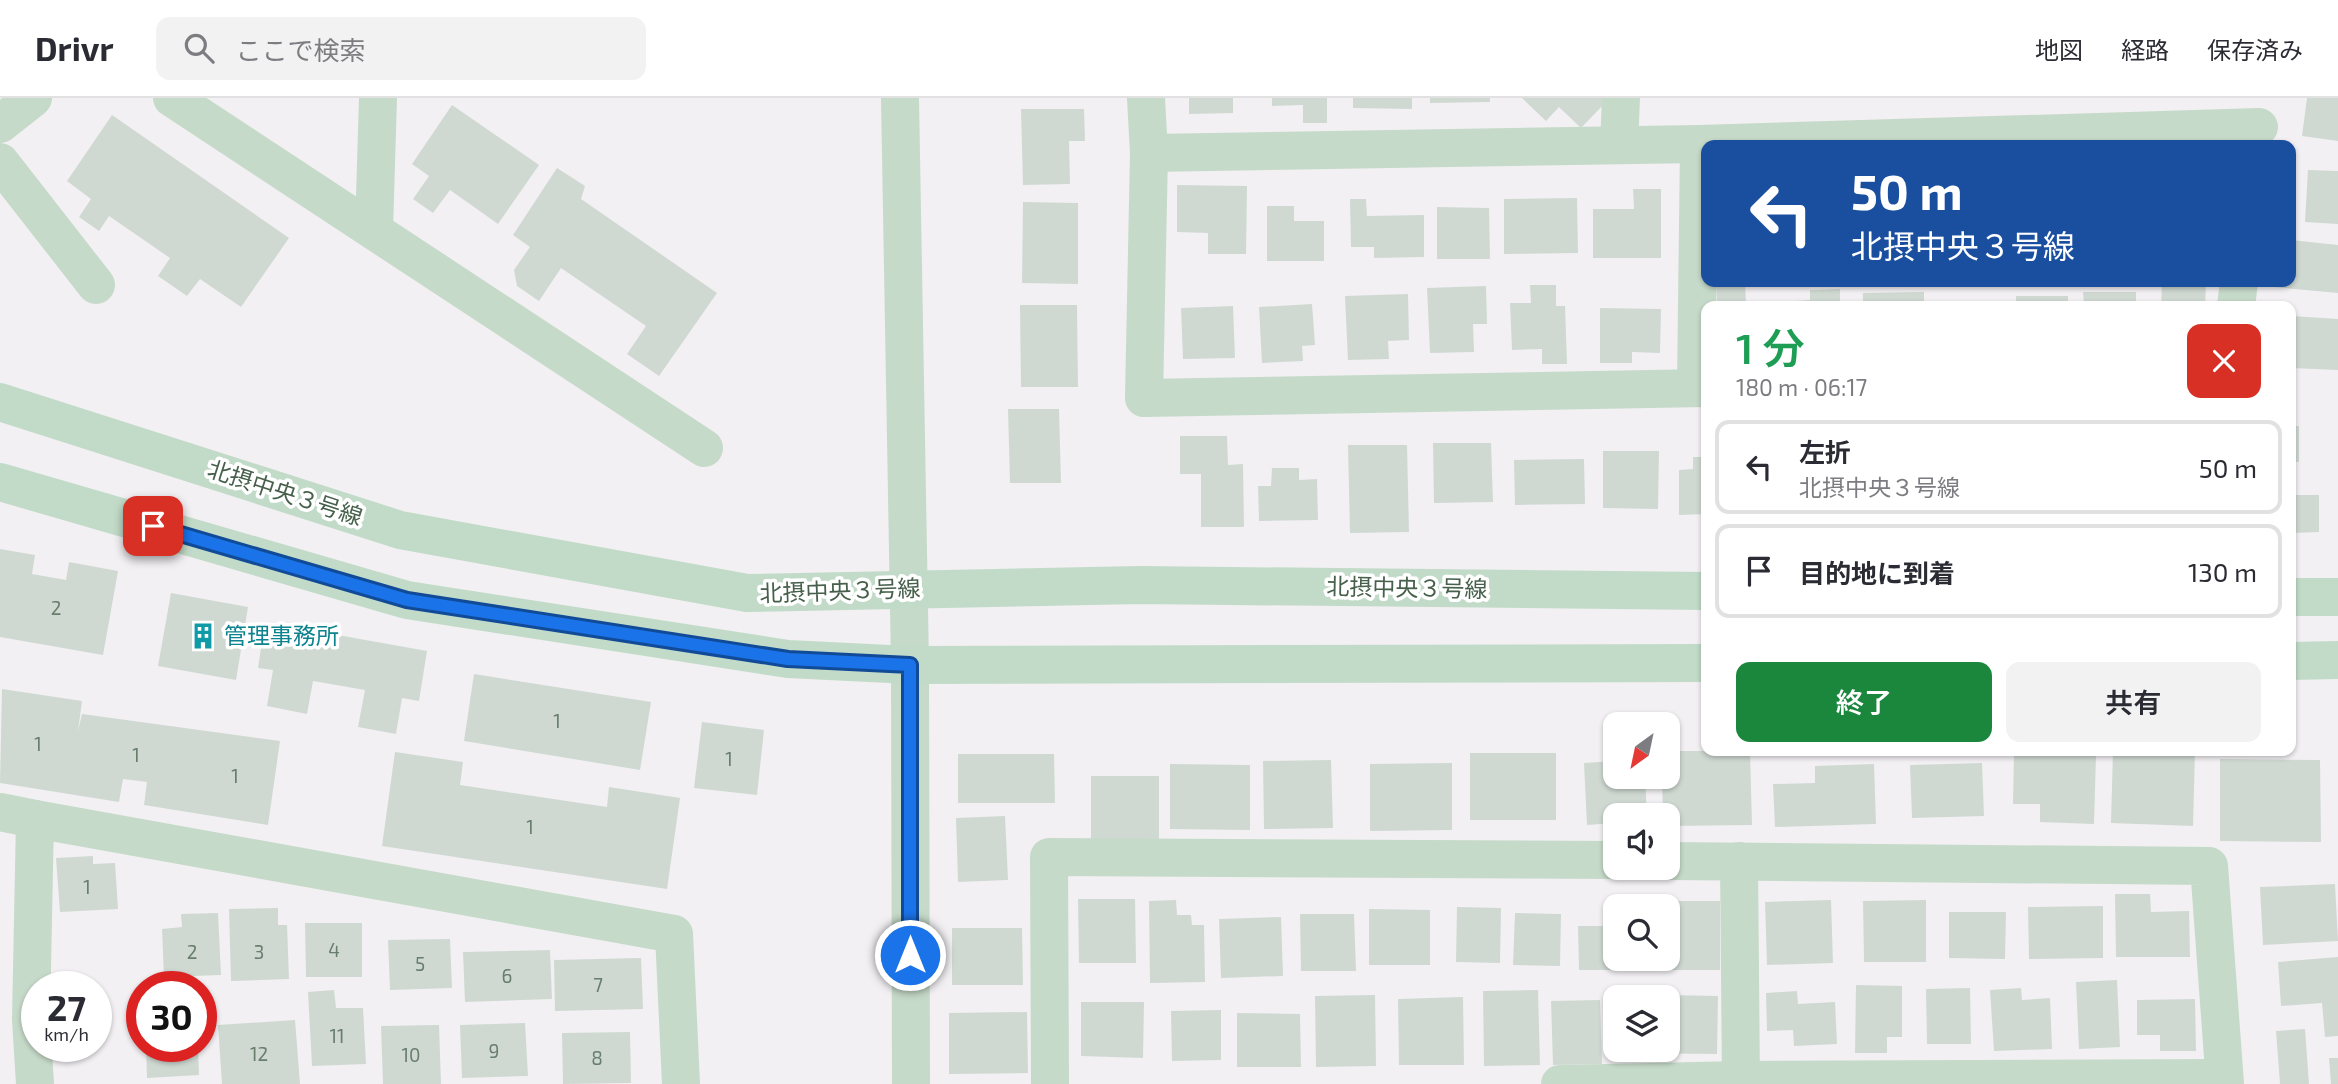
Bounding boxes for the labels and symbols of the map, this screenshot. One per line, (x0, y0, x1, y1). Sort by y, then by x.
street label: 北摂中央３号線 (204, 454, 366, 530)
pin (123, 496, 183, 556)
street label: 北摂中央３号線 (1326, 572, 1488, 602)
street label: 北摂中央３号線 (759, 573, 921, 607)
house number: 2 (51, 596, 61, 619)
building icon: 管理事務所 (188, 621, 218, 651)
place label: 管理事務所 (224, 621, 339, 649)
house number: 1 (553, 709, 561, 732)
north arrow (1603, 712, 1680, 789)
house number: 1 (34, 732, 42, 755)
house number: 1 (132, 743, 140, 766)
house number: 1 (725, 747, 733, 770)
house number: 1 (231, 764, 239, 787)
house number: 1 (526, 815, 534, 838)
house number: 1 (83, 875, 91, 898)
position arrow (873, 918, 947, 992)
house number: 4 (328, 938, 340, 961)
house number: 2 (187, 940, 197, 963)
house number: 3 (254, 940, 264, 963)
house number: 5 (415, 952, 425, 975)
house number: 6 (502, 964, 512, 987)
speed limit sign: 30 (126, 971, 217, 1062)
house number: 7 (593, 973, 603, 996)
house number: 11 (329, 1024, 345, 1047)
house number: 9 (489, 1039, 499, 1062)
house number: 12 (250, 1042, 268, 1065)
house number: 10 (401, 1043, 421, 1066)
house number: 8 (591, 1046, 603, 1069)

